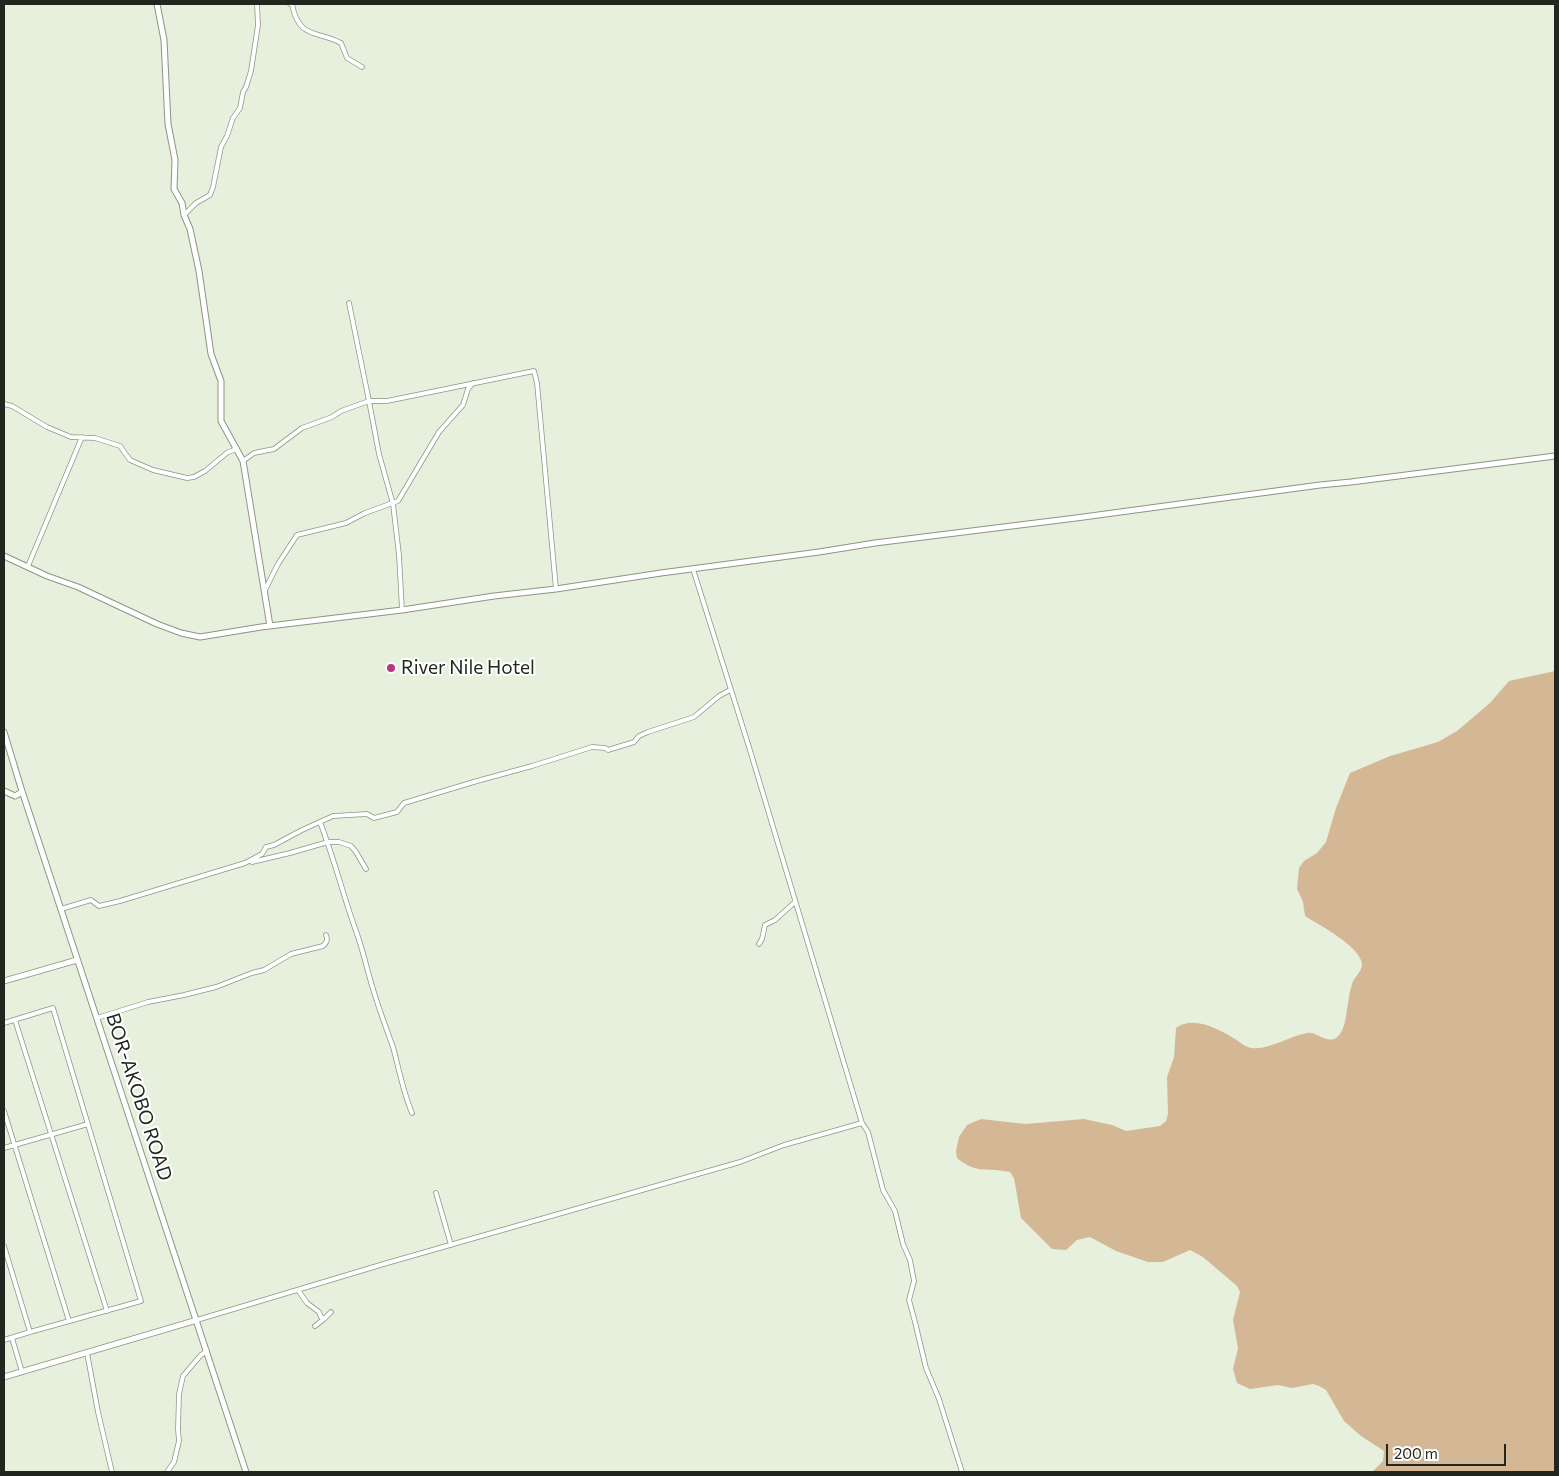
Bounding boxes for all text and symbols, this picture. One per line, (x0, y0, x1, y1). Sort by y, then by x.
place label: River Nile Hotel (401, 657, 535, 679)
marker: River Nile Hotel (385, 662, 397, 674)
street label: BOR-AKOBO ROAD (101, 1010, 177, 1184)
scale bar (1389, 1434, 1509, 1466)
text: 200 m (1394, 1444, 1438, 1462)

